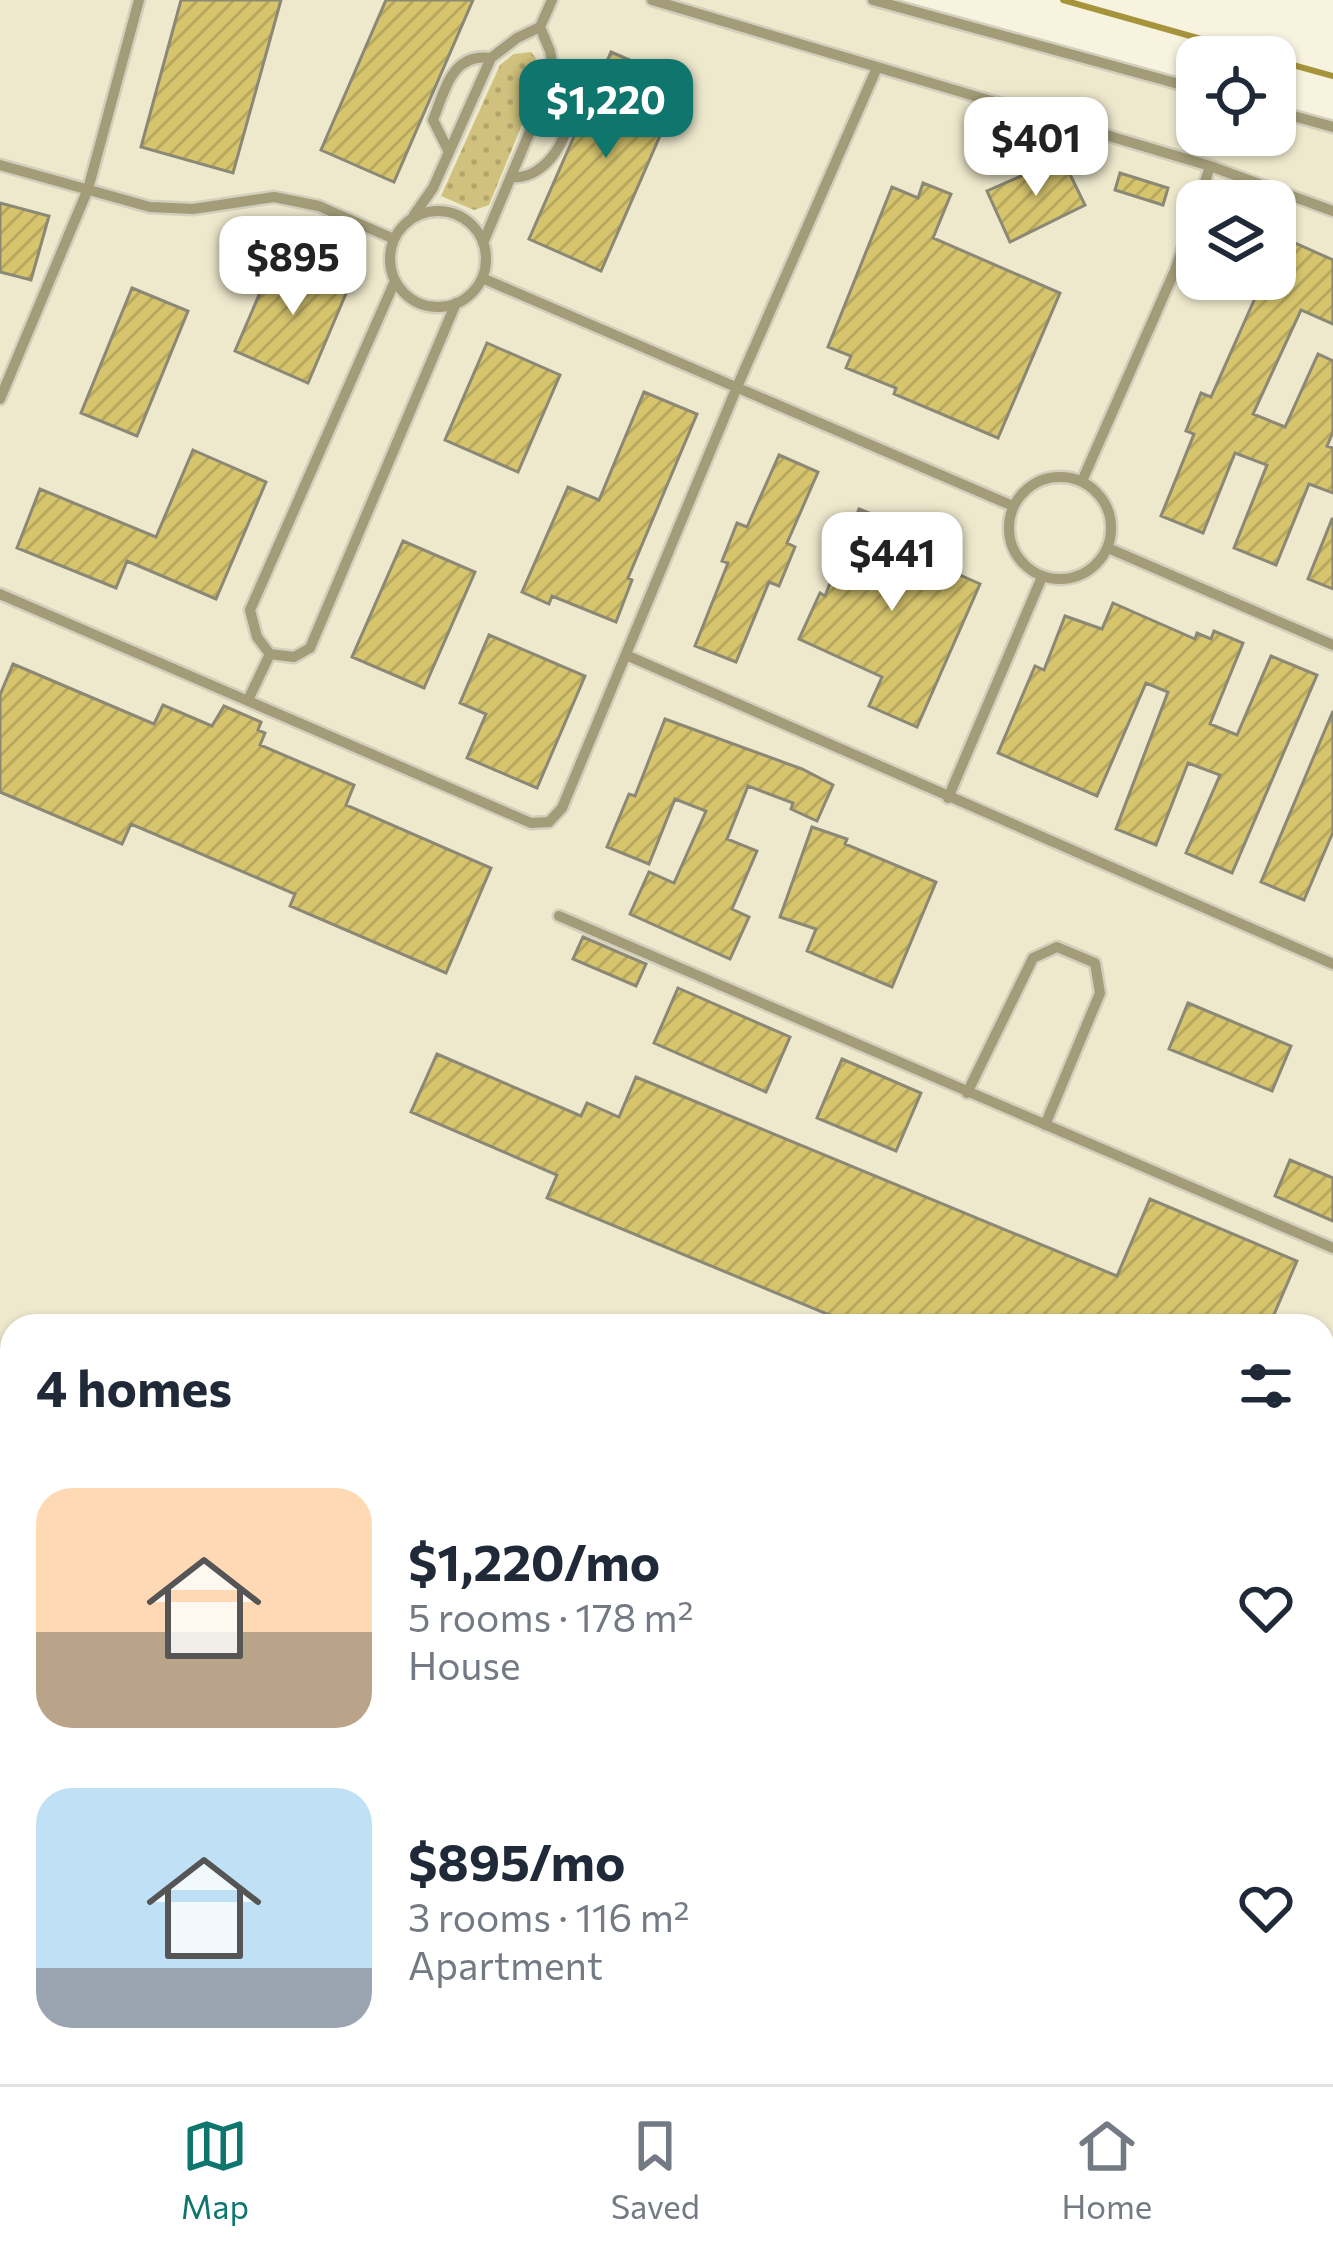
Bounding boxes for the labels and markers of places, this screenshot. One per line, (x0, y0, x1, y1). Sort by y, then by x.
pin: $1,220 (508, 59, 704, 161)
pin: $401 (965, 97, 1107, 199)
pin: $895 (222, 216, 364, 318)
pin: $441 (821, 512, 963, 614)

